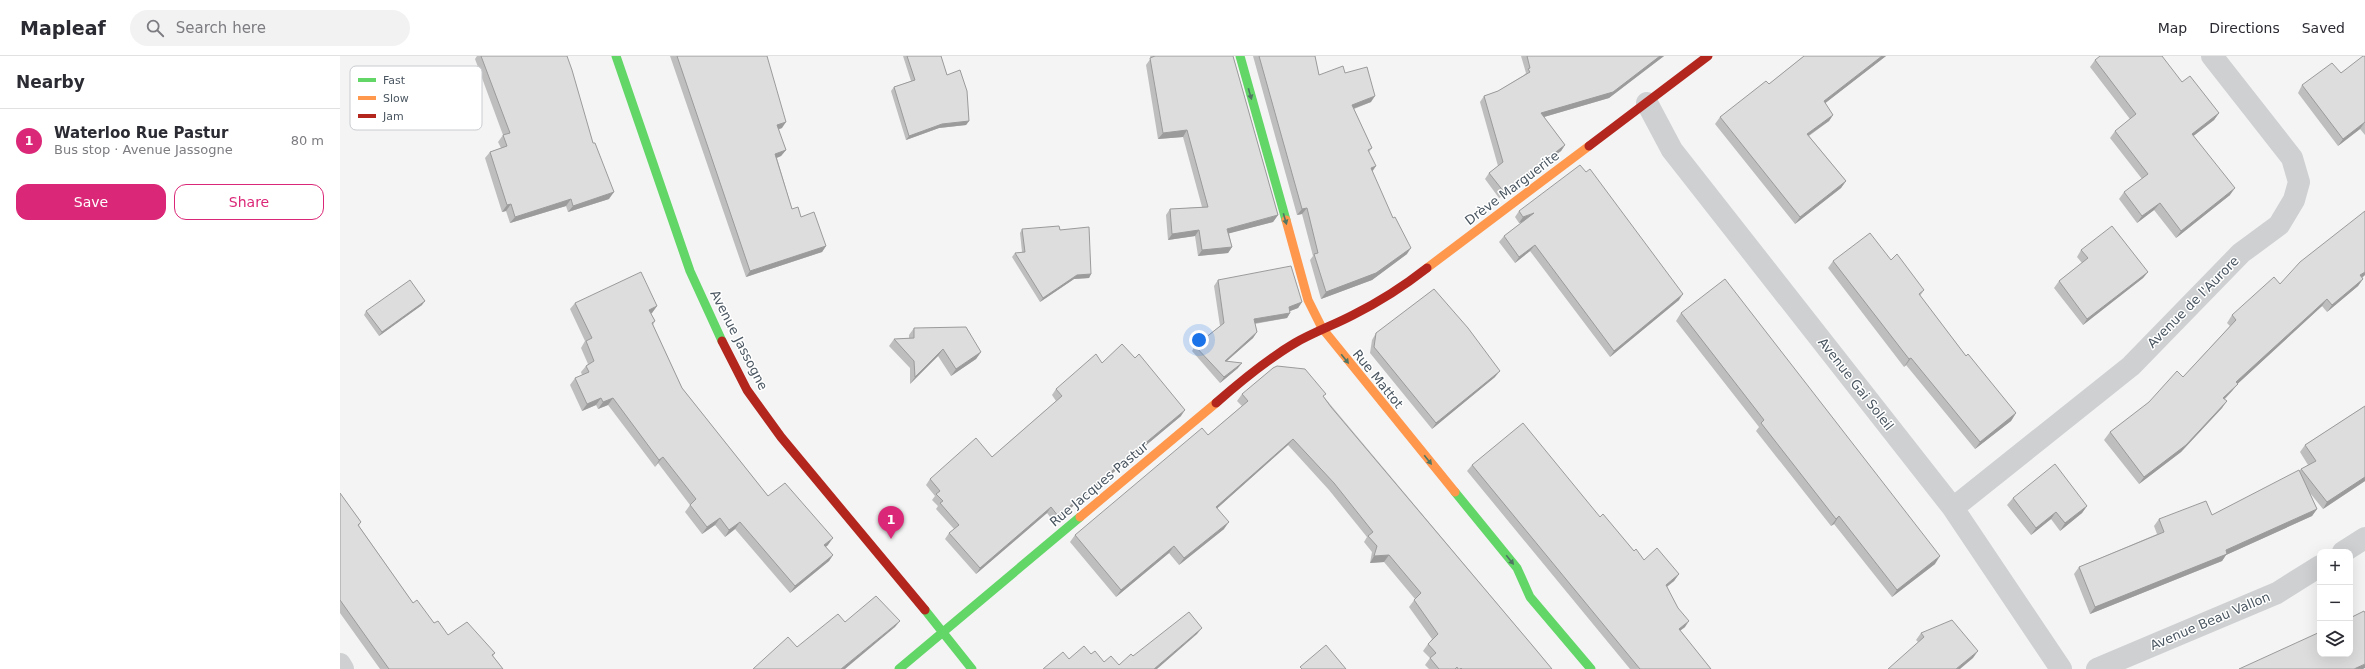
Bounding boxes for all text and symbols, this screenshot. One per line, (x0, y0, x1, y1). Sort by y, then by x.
search box (130, 10, 410, 46)
text: Mapleaf (20, 17, 106, 39)
icon: search (144, 17, 166, 39)
text: Search here (176, 19, 266, 37)
text: Map (2158, 20, 2187, 36)
text: Directions (2209, 20, 2280, 36)
text: Saved (2302, 20, 2345, 36)
legend (350, 66, 482, 130)
text: Nearby (16, 72, 85, 92)
text: Fast (383, 74, 406, 87)
one-way arrow (1247, 88, 1253, 100)
text: Slow (383, 92, 409, 105)
text: Jam (382, 110, 404, 123)
text: Waterloo Rue Pastur (54, 124, 228, 142)
text: 1 (24, 133, 34, 148)
text: 80 m (291, 133, 324, 148)
text: Bus stop · Avenue Jassogne (54, 142, 233, 157)
street label: Drève Marguerite (1462, 148, 1562, 228)
button: Save (16, 184, 166, 220)
button: Share (174, 184, 324, 220)
one-way arrow (1282, 213, 1288, 225)
street label: Avenue de l'Aurore (2144, 253, 2242, 351)
street label: Avenue Jassogne (707, 287, 771, 393)
your location (1189, 330, 1209, 350)
street label: Avenue Gai Soleil (1815, 335, 1897, 433)
street label: Rue Mattot (1350, 347, 1406, 411)
one-way arrow (1341, 354, 1350, 365)
street label: Rue Jacques Pastur (1047, 438, 1152, 530)
one-way arrow (1423, 454, 1432, 465)
pin: 1 (878, 506, 904, 539)
map controls (2317, 549, 2353, 657)
button: + (2317, 549, 2353, 585)
one-way arrow (1506, 555, 1515, 566)
button: − (2317, 585, 2353, 621)
street label: Avenue Beau Vallon (2148, 589, 2272, 653)
button: layers (2317, 621, 2353, 657)

